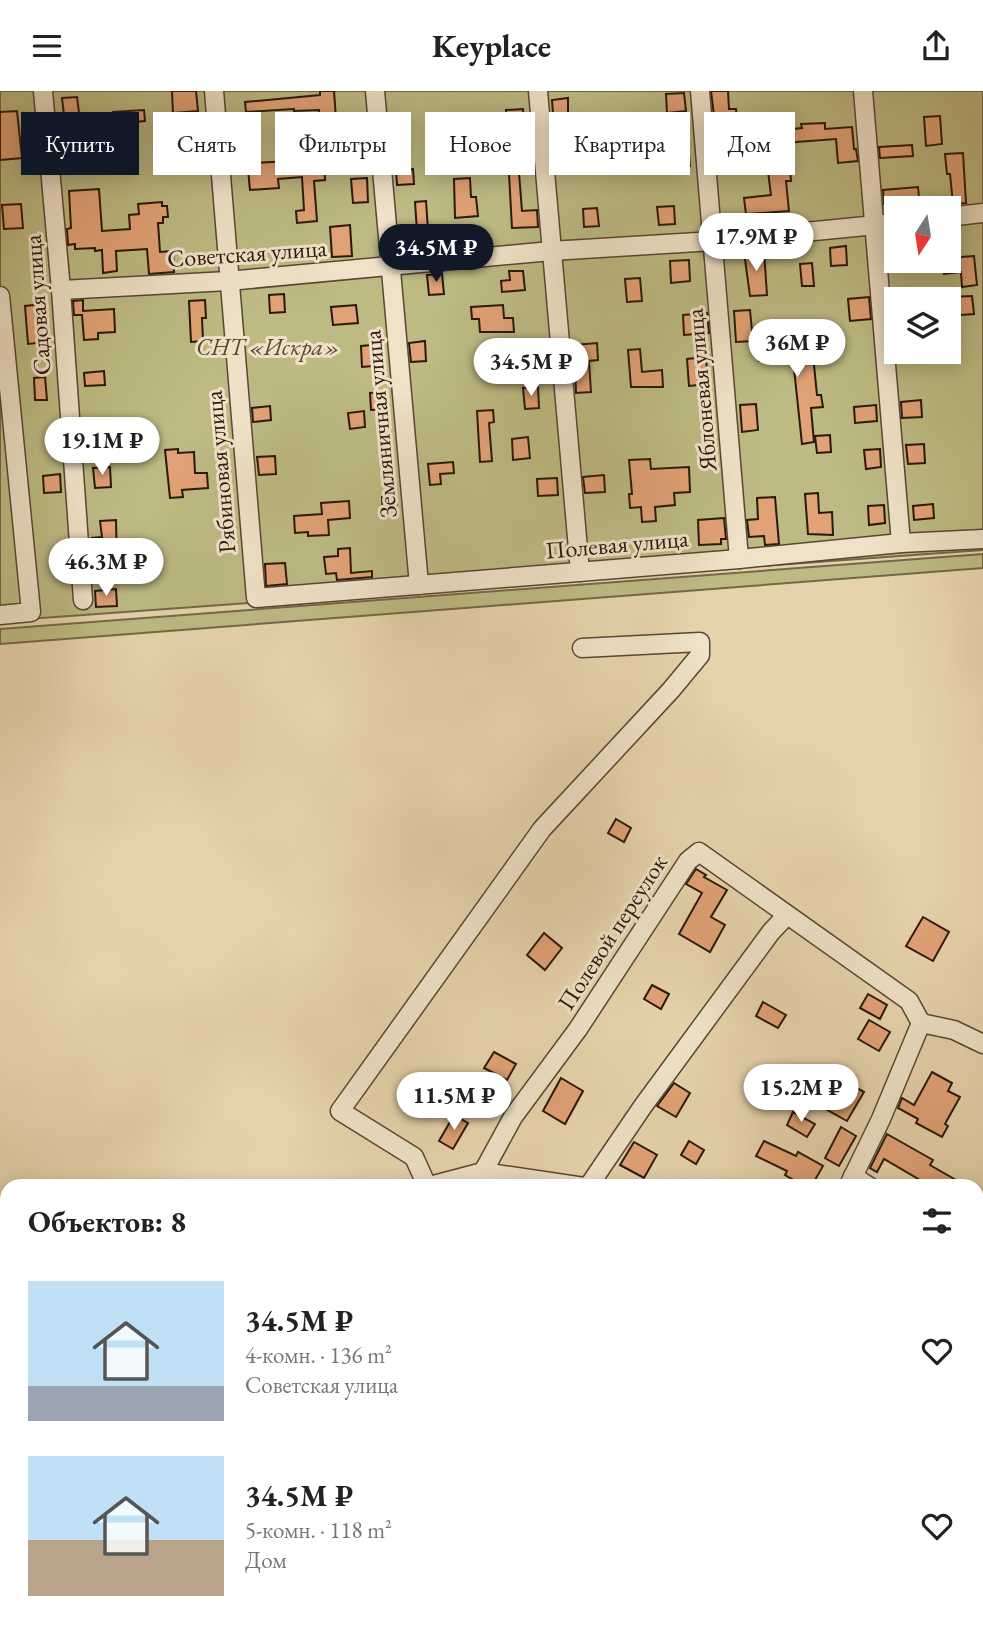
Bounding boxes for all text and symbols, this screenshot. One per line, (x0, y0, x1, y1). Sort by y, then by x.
text: Keyplace (432, 25, 551, 67)
icon: menu (28, 27, 66, 65)
icon: share (917, 27, 955, 65)
chip: Купить (21, 112, 139, 175)
chip: Снять (153, 112, 261, 175)
chip: Фильтры (275, 112, 411, 175)
chip: Новое (425, 112, 535, 175)
chip: Квартира (549, 112, 690, 175)
chip: Дом (704, 112, 795, 175)
north arrow (884, 196, 961, 273)
map controls (884, 196, 961, 364)
pin: 17.9M ₽ (691, 213, 821, 273)
text: 17.9M ₽ (715, 221, 797, 251)
pin: 34.5M ₽ (371, 225, 501, 284)
street label: Советская улица (166, 232, 328, 274)
text: 34.5M ₽ (395, 232, 477, 262)
street label: Садовая улица (17, 233, 57, 376)
button: layers (884, 287, 961, 364)
street label: Яблоневая улица (678, 307, 724, 474)
pin: 36M ₽ (748, 320, 846, 379)
text: 36M ₽ (764, 327, 830, 357)
street label: Земляничная улица (356, 328, 404, 519)
park label: СНТ «Искра» (196, 331, 340, 362)
pin: 34.5M ₽ (466, 338, 596, 398)
text: 34.5M ₽ (490, 346, 572, 376)
street label: Рябиновая улица (197, 389, 243, 555)
pin: 19.1M ₽ (37, 417, 167, 477)
text: 19.1M ₽ (61, 425, 143, 455)
street label: Полевая улица (544, 522, 690, 566)
pin: 46.3M ₽ (41, 539, 171, 598)
text: 46.3M ₽ (65, 546, 147, 576)
street label: Полевой переулок (550, 848, 674, 1016)
pin: 15.2M ₽ (736, 1065, 866, 1124)
text: 15.2M ₽ (760, 1072, 842, 1102)
pin: 11.5M ₽ (389, 1073, 519, 1132)
text: 11.5M ₽ (413, 1080, 495, 1110)
text: Объектов: 8 (28, 1202, 186, 1241)
icon: filters (918, 1202, 956, 1240)
text: 34.5M ₽ (245, 1301, 353, 1340)
icon: home (84, 1309, 168, 1393)
icon: heart (918, 1332, 956, 1370)
text: 4-комн. · 136 m² (245, 1340, 392, 1370)
text: Советская улица (245, 1370, 398, 1400)
text: 34.5M ₽ (245, 1476, 353, 1515)
icon: home (84, 1484, 168, 1568)
icon: heart (918, 1507, 956, 1545)
text: 5-комн. · 118 m² (245, 1515, 392, 1545)
text: Дом (245, 1545, 287, 1575)

